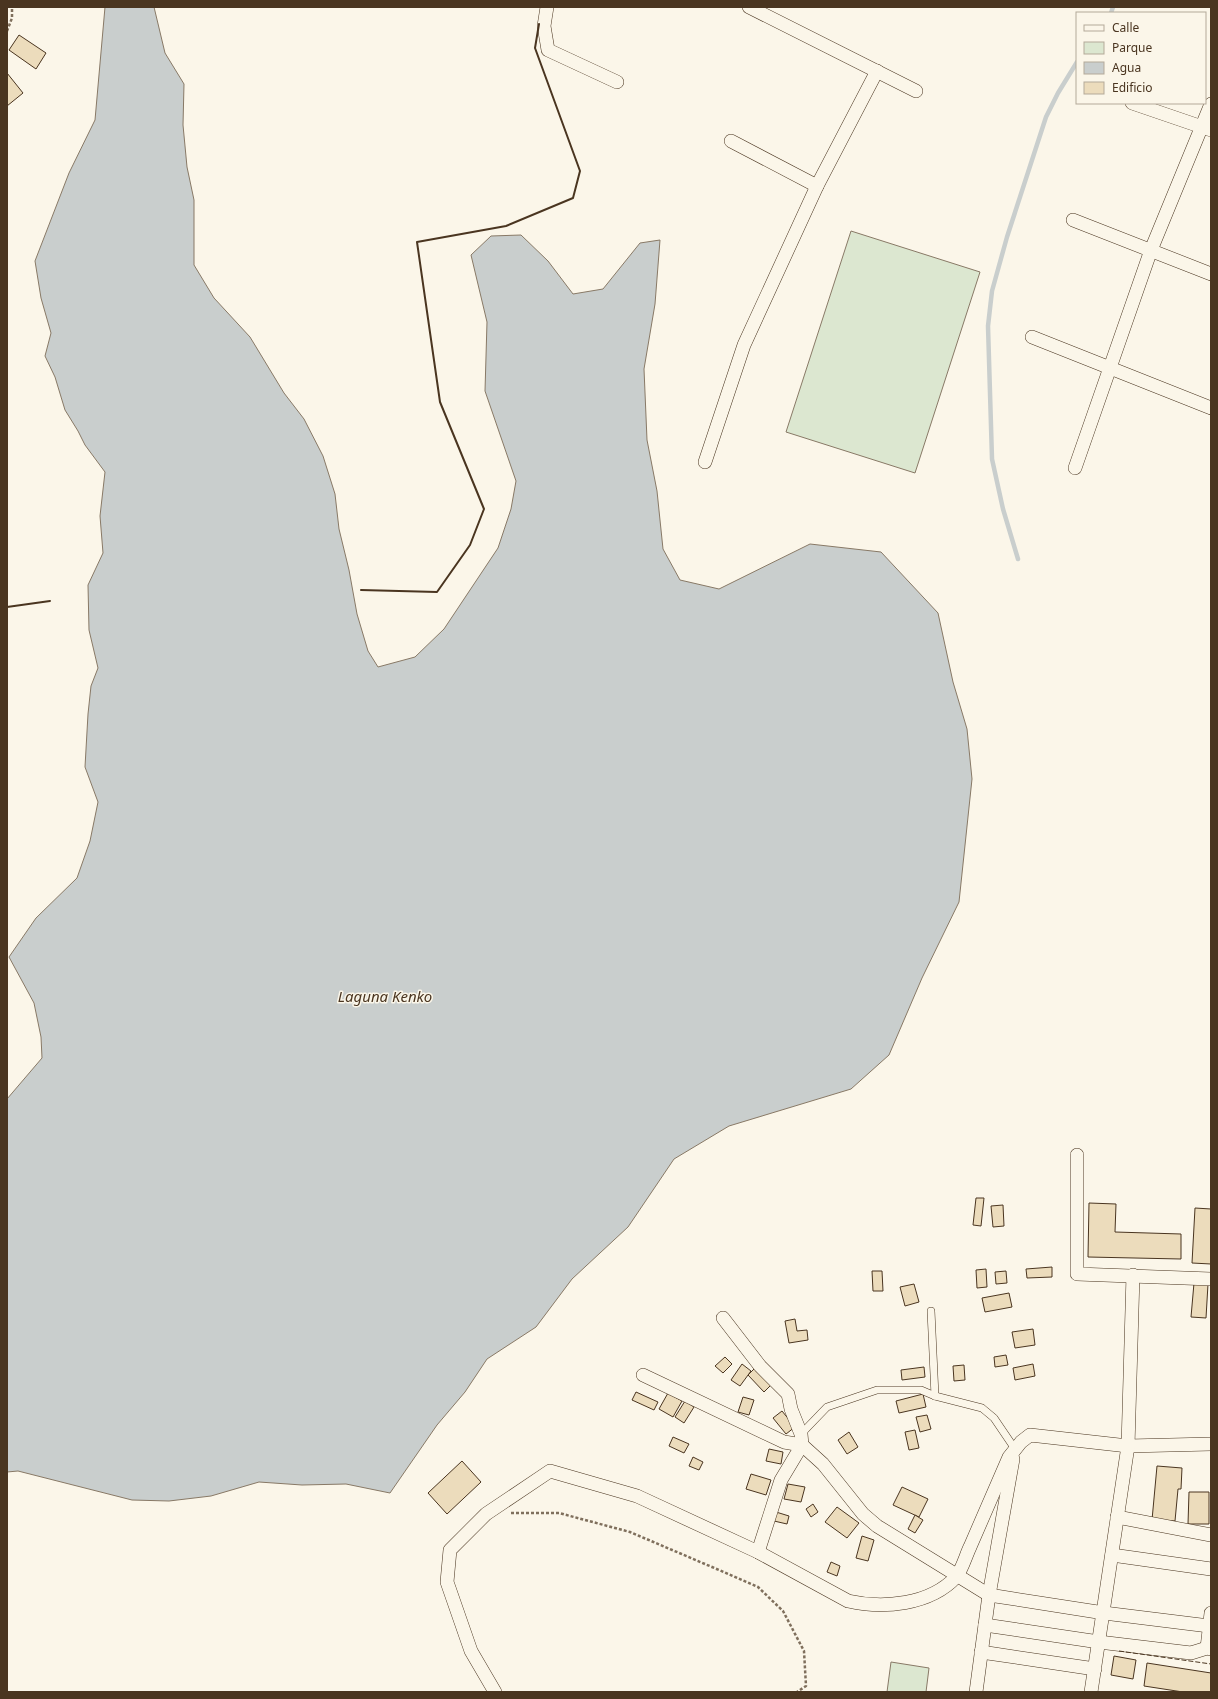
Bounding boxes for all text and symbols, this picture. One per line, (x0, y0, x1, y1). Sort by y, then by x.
legend (1076, 12, 1206, 104)
text: Calle (1112, 19, 1140, 36)
text: Parque (1112, 39, 1153, 56)
text: Agua (1112, 59, 1141, 76)
text: Edificio (1112, 79, 1153, 96)
water label: Laguna Kenko (338, 986, 432, 1006)

